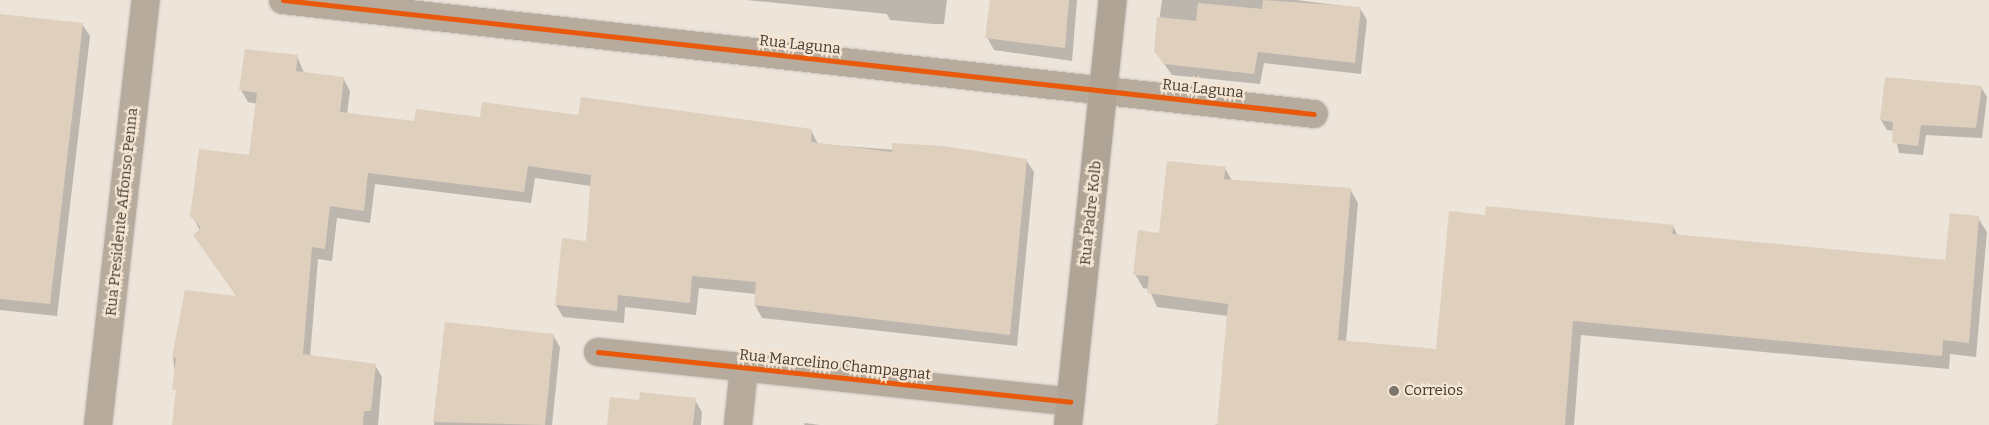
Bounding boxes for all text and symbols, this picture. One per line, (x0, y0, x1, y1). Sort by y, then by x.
street label: Rua Laguna (758, 32, 842, 58)
street label: Rua Laguna (1161, 76, 1245, 102)
street label: Rua Presidente Affonso Penna (102, 107, 142, 317)
street label: Rua Padre Kolb (1077, 160, 1105, 266)
street label: Rua Marcelino Champagnat (738, 346, 932, 384)
place label: Correios (1404, 382, 1463, 400)
marker: Correios (1388, 385, 1400, 397)

